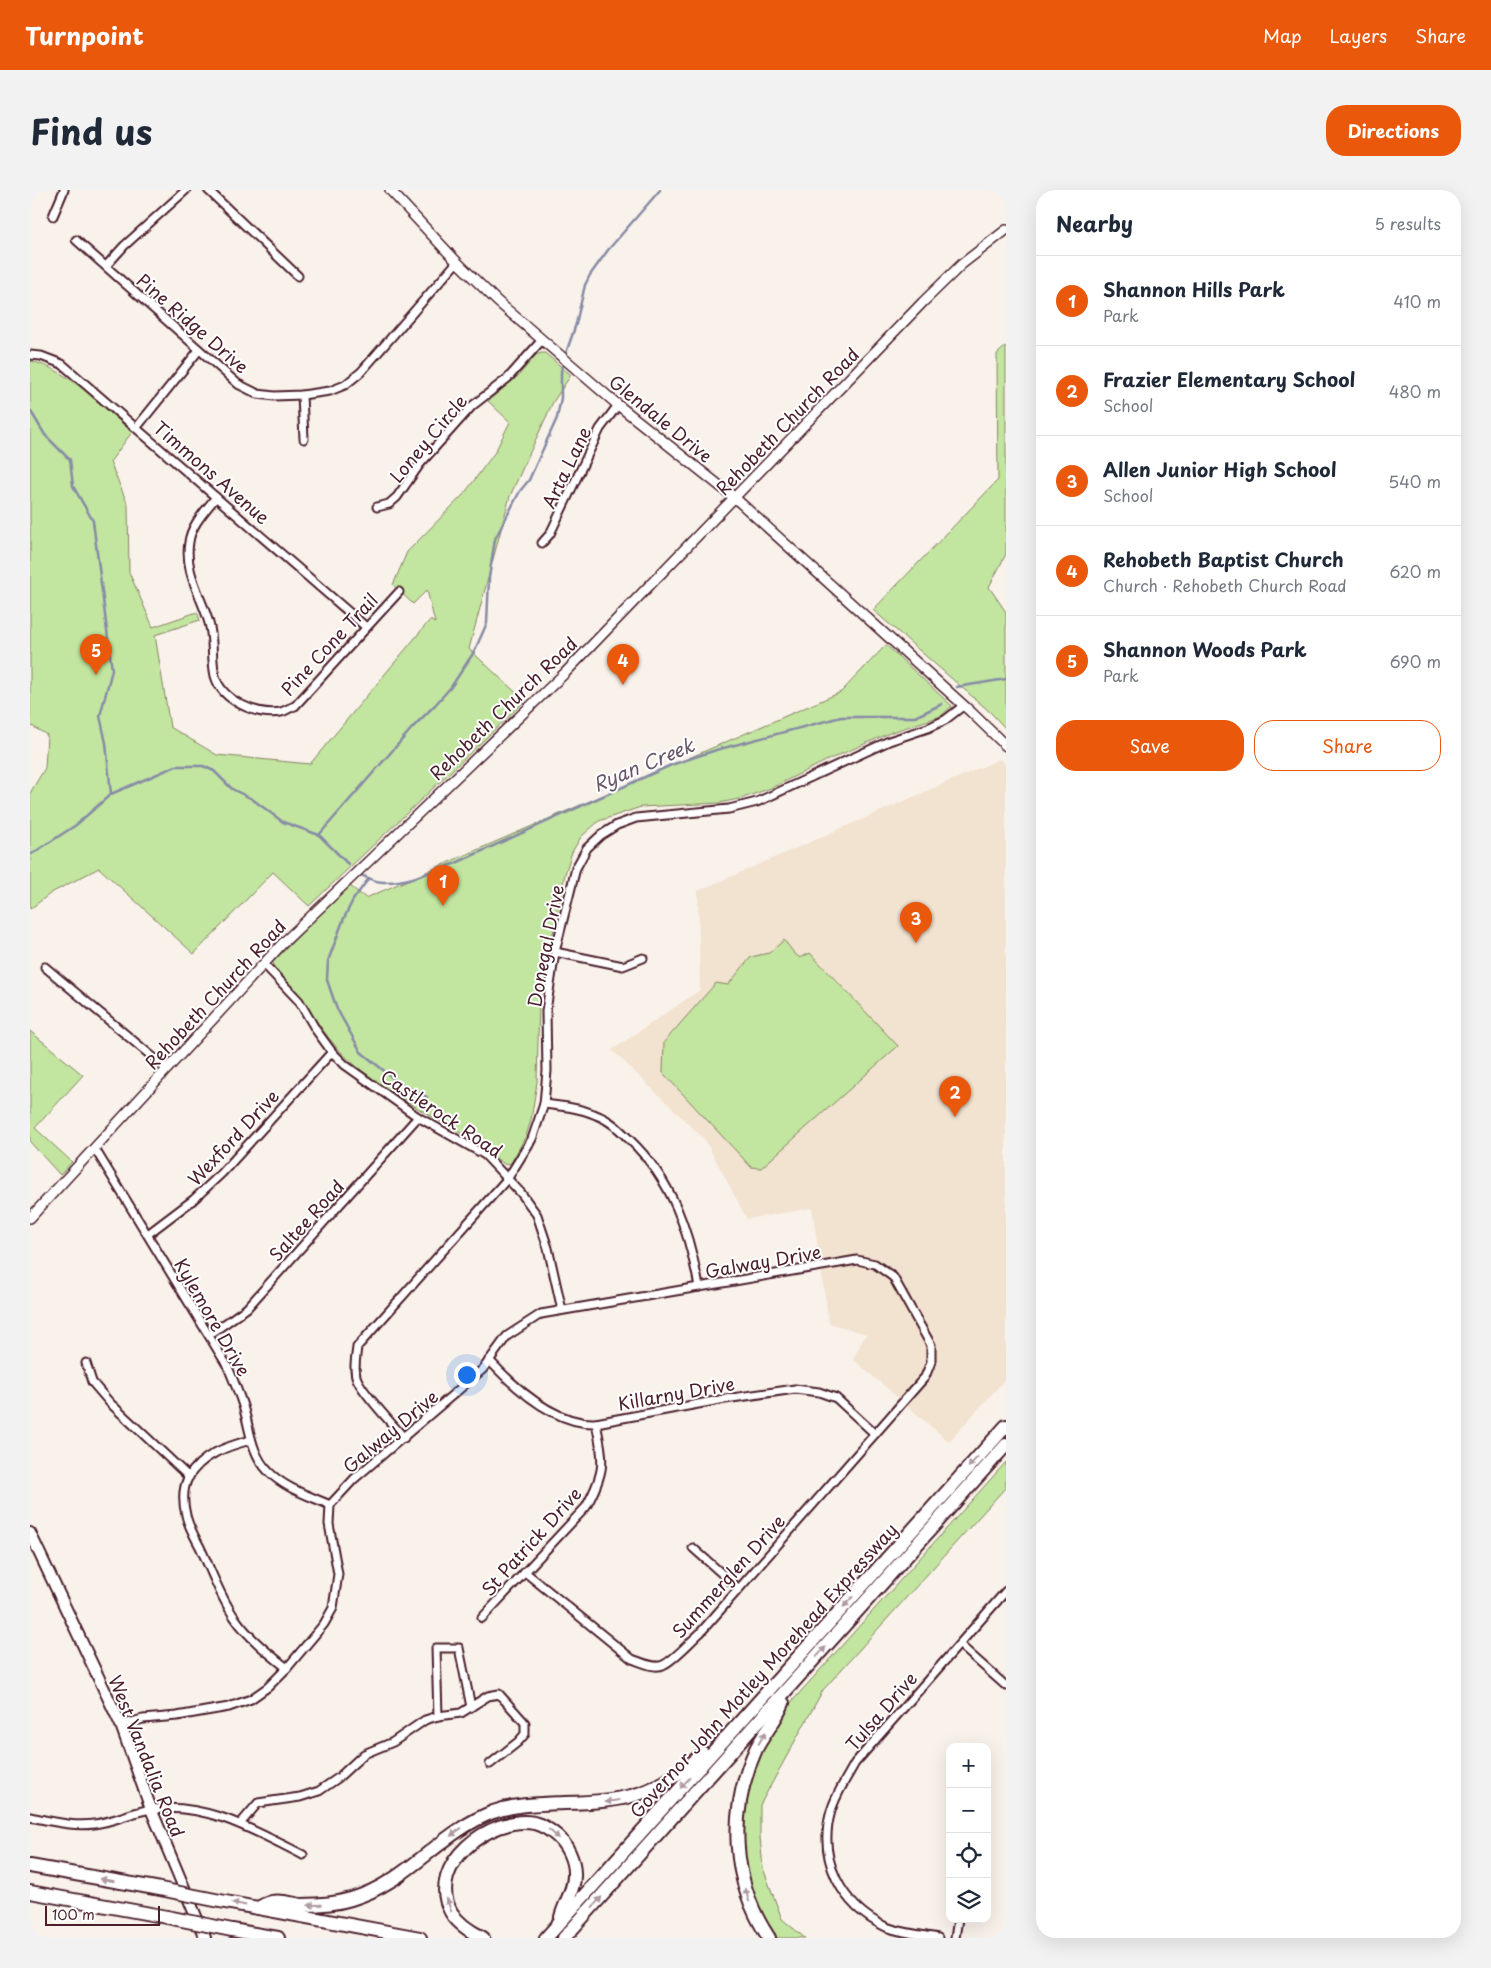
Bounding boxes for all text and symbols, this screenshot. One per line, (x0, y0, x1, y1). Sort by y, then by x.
text: Turnpoint (25, 17, 144, 53)
text: Map (1263, 22, 1302, 49)
text: Layers (1330, 22, 1387, 49)
text: Share (1415, 22, 1466, 49)
text: Find us (30, 104, 152, 157)
button: Directions (1326, 105, 1461, 156)
text: Nearby (1056, 207, 1133, 239)
text: 5 results (1374, 211, 1441, 235)
street label: Pine Ridge Drive (131, 267, 255, 379)
text: Shannon Hills Park (1103, 275, 1285, 303)
text: 1 (1068, 289, 1076, 313)
text: 410 m (1393, 289, 1441, 313)
text: Park (1103, 303, 1139, 327)
street label: Rehobeth Church Road (709, 341, 865, 501)
text: Frazier Elementary School (1103, 365, 1355, 393)
street label: Glendale Drive (603, 368, 719, 468)
text: 2 (1066, 379, 1078, 403)
text: 480 m (1389, 379, 1441, 403)
street label: Loney Circle (383, 388, 473, 488)
text: School (1103, 393, 1153, 417)
street label: Timmons Avenue (148, 414, 276, 530)
street label: Arta Lane (535, 421, 597, 513)
text: Allen Junior High School (1103, 455, 1336, 483)
text: 3 (1067, 469, 1077, 493)
text: 540 m (1388, 469, 1441, 493)
text: School (1103, 483, 1153, 507)
text: Rehobeth Baptist Church (1103, 545, 1344, 573)
text: 4 (1067, 559, 1077, 583)
text: 620 m (1389, 559, 1441, 583)
text: Church · Rehobeth Church Road (1103, 573, 1347, 597)
street label: Pine Cone Trail (274, 587, 384, 701)
street label: Rehobeth Church Road (423, 630, 583, 786)
pin: 5 (80, 634, 112, 675)
text: Shannon Woods Park (1103, 635, 1307, 663)
pin: 4 (607, 644, 639, 685)
text: 5 (1067, 649, 1077, 673)
text: 690 m (1390, 649, 1441, 673)
text: Park (1103, 663, 1139, 687)
button: Save (1056, 720, 1244, 771)
button: Share (1254, 720, 1441, 771)
water label: Ryan Creek (588, 730, 699, 798)
pin: 1 (427, 865, 459, 906)
street label: Donegal Drive (520, 882, 570, 1010)
pin: 3 (900, 902, 932, 943)
street label: Rehobeth Church Road (138, 913, 292, 1075)
street label: Castlerock Road (376, 1062, 508, 1164)
pin: 2 (939, 1076, 971, 1117)
street label: Wexford Drive (181, 1083, 285, 1191)
street label: Saltee Road (262, 1173, 350, 1267)
street label: Galway Drive (703, 1238, 823, 1284)
street label: Kylemore Drive (168, 1253, 258, 1381)
your location (454, 1362, 480, 1388)
street label: Killarny Drive (615, 1369, 737, 1417)
street label: Galway Drive (336, 1383, 444, 1479)
one-way arrow (968, 1456, 979, 1469)
street label: St Patrick Drive (475, 1481, 587, 1601)
street label: Summerglen Drive (665, 1508, 791, 1644)
street label: Governor John Motley Morehead Expressway (623, 1517, 903, 1823)
one-way arrow (842, 1595, 854, 1607)
one-way arrow (815, 1646, 827, 1658)
street label: Tulsa Drive (839, 1666, 923, 1756)
street label: West Vandalia Road (102, 1671, 192, 1841)
one-way arrow (758, 1731, 767, 1744)
map controls (946, 1743, 991, 1923)
button: + (946, 1743, 991, 1788)
one-way arrow (679, 1777, 691, 1789)
button: − (946, 1788, 991, 1833)
one-way arrow (604, 1797, 620, 1805)
one-way arrow (449, 1827, 463, 1837)
one-way arrow (548, 1828, 560, 1840)
button: locate (946, 1833, 991, 1878)
one-way arrow (98, 1875, 114, 1883)
button: layers (946, 1878, 991, 1923)
one-way arrow (743, 1887, 751, 1902)
one-way arrow (591, 1896, 603, 1908)
one-way arrow (445, 1898, 453, 1913)
one-way arrow (231, 1900, 247, 1908)
one-way arrow (307, 1901, 323, 1909)
scale bar (45, 1903, 160, 1926)
text: 100 m (52, 1904, 95, 1925)

